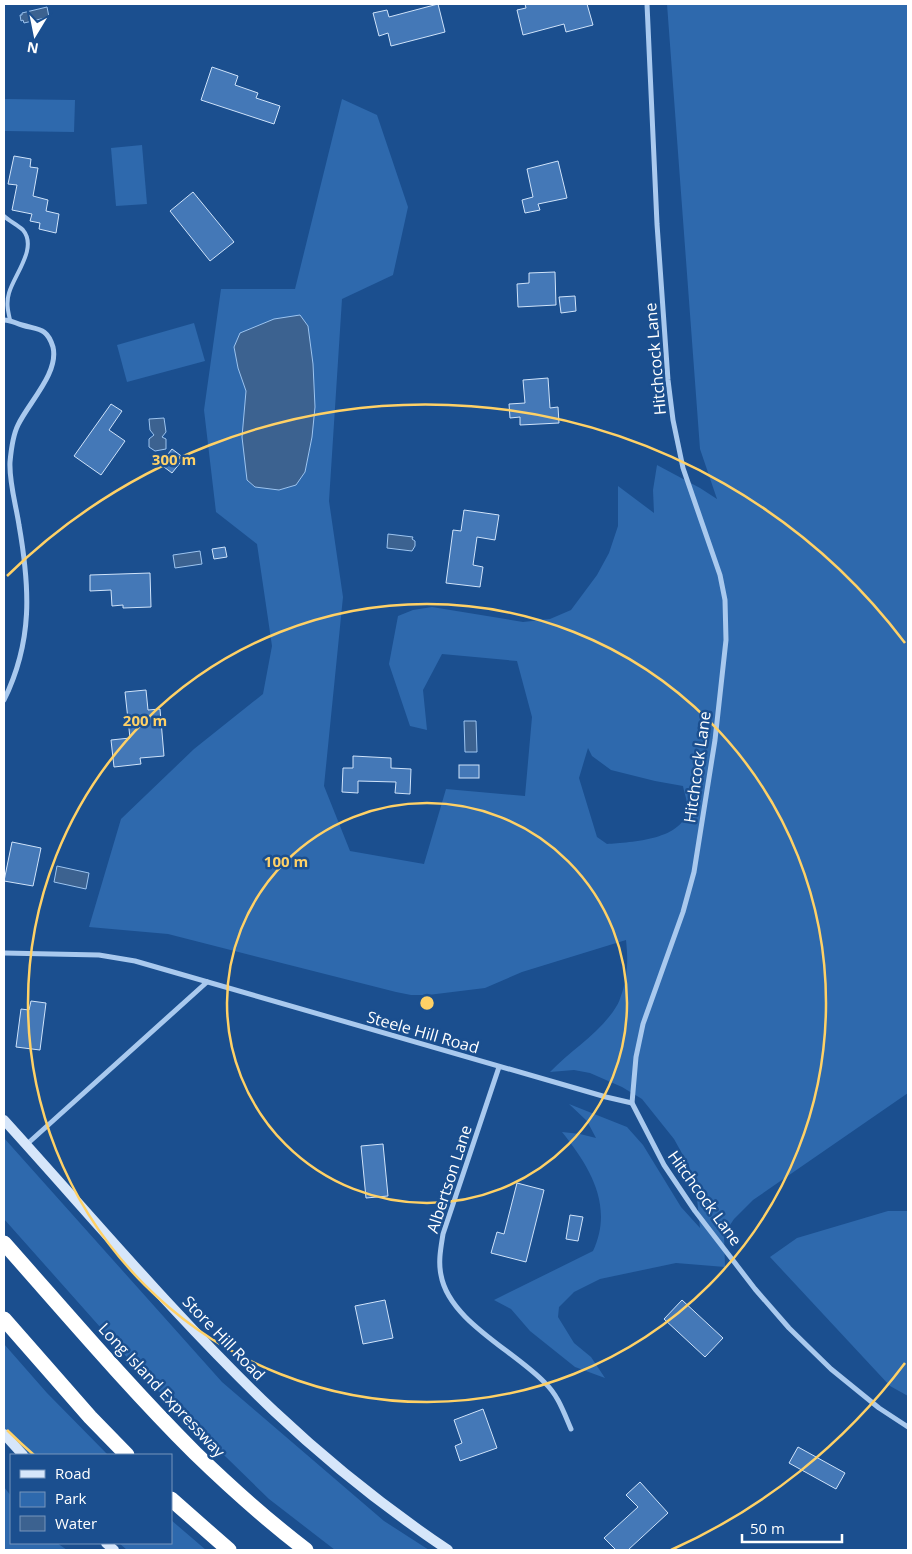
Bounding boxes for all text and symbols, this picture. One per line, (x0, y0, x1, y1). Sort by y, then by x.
north arrow (10, 10, 60, 60)
text: N (25, 38, 40, 59)
street label: Hitchcock Lane (639, 302, 671, 416)
text: 300 m (152, 449, 196, 469)
text: 200 m (123, 710, 167, 730)
street label: Hitchcock Lane (678, 710, 716, 824)
text: 100 m (264, 851, 308, 871)
centre of rings (418, 994, 436, 1012)
street label: Steele Hill Road (364, 1005, 482, 1059)
street label: Albertson Lane (421, 1122, 477, 1236)
street label: Hitchcock Lane (663, 1146, 747, 1250)
street label: Store Hill Road (178, 1291, 270, 1385)
street label: Long Island Expressway (94, 1318, 231, 1463)
legend (10, 1454, 172, 1544)
text: Road (55, 1463, 91, 1483)
text: Park (55, 1488, 86, 1508)
scale bar (742, 1512, 842, 1544)
text: Water (55, 1513, 97, 1533)
text: 50 m (750, 1518, 785, 1538)

